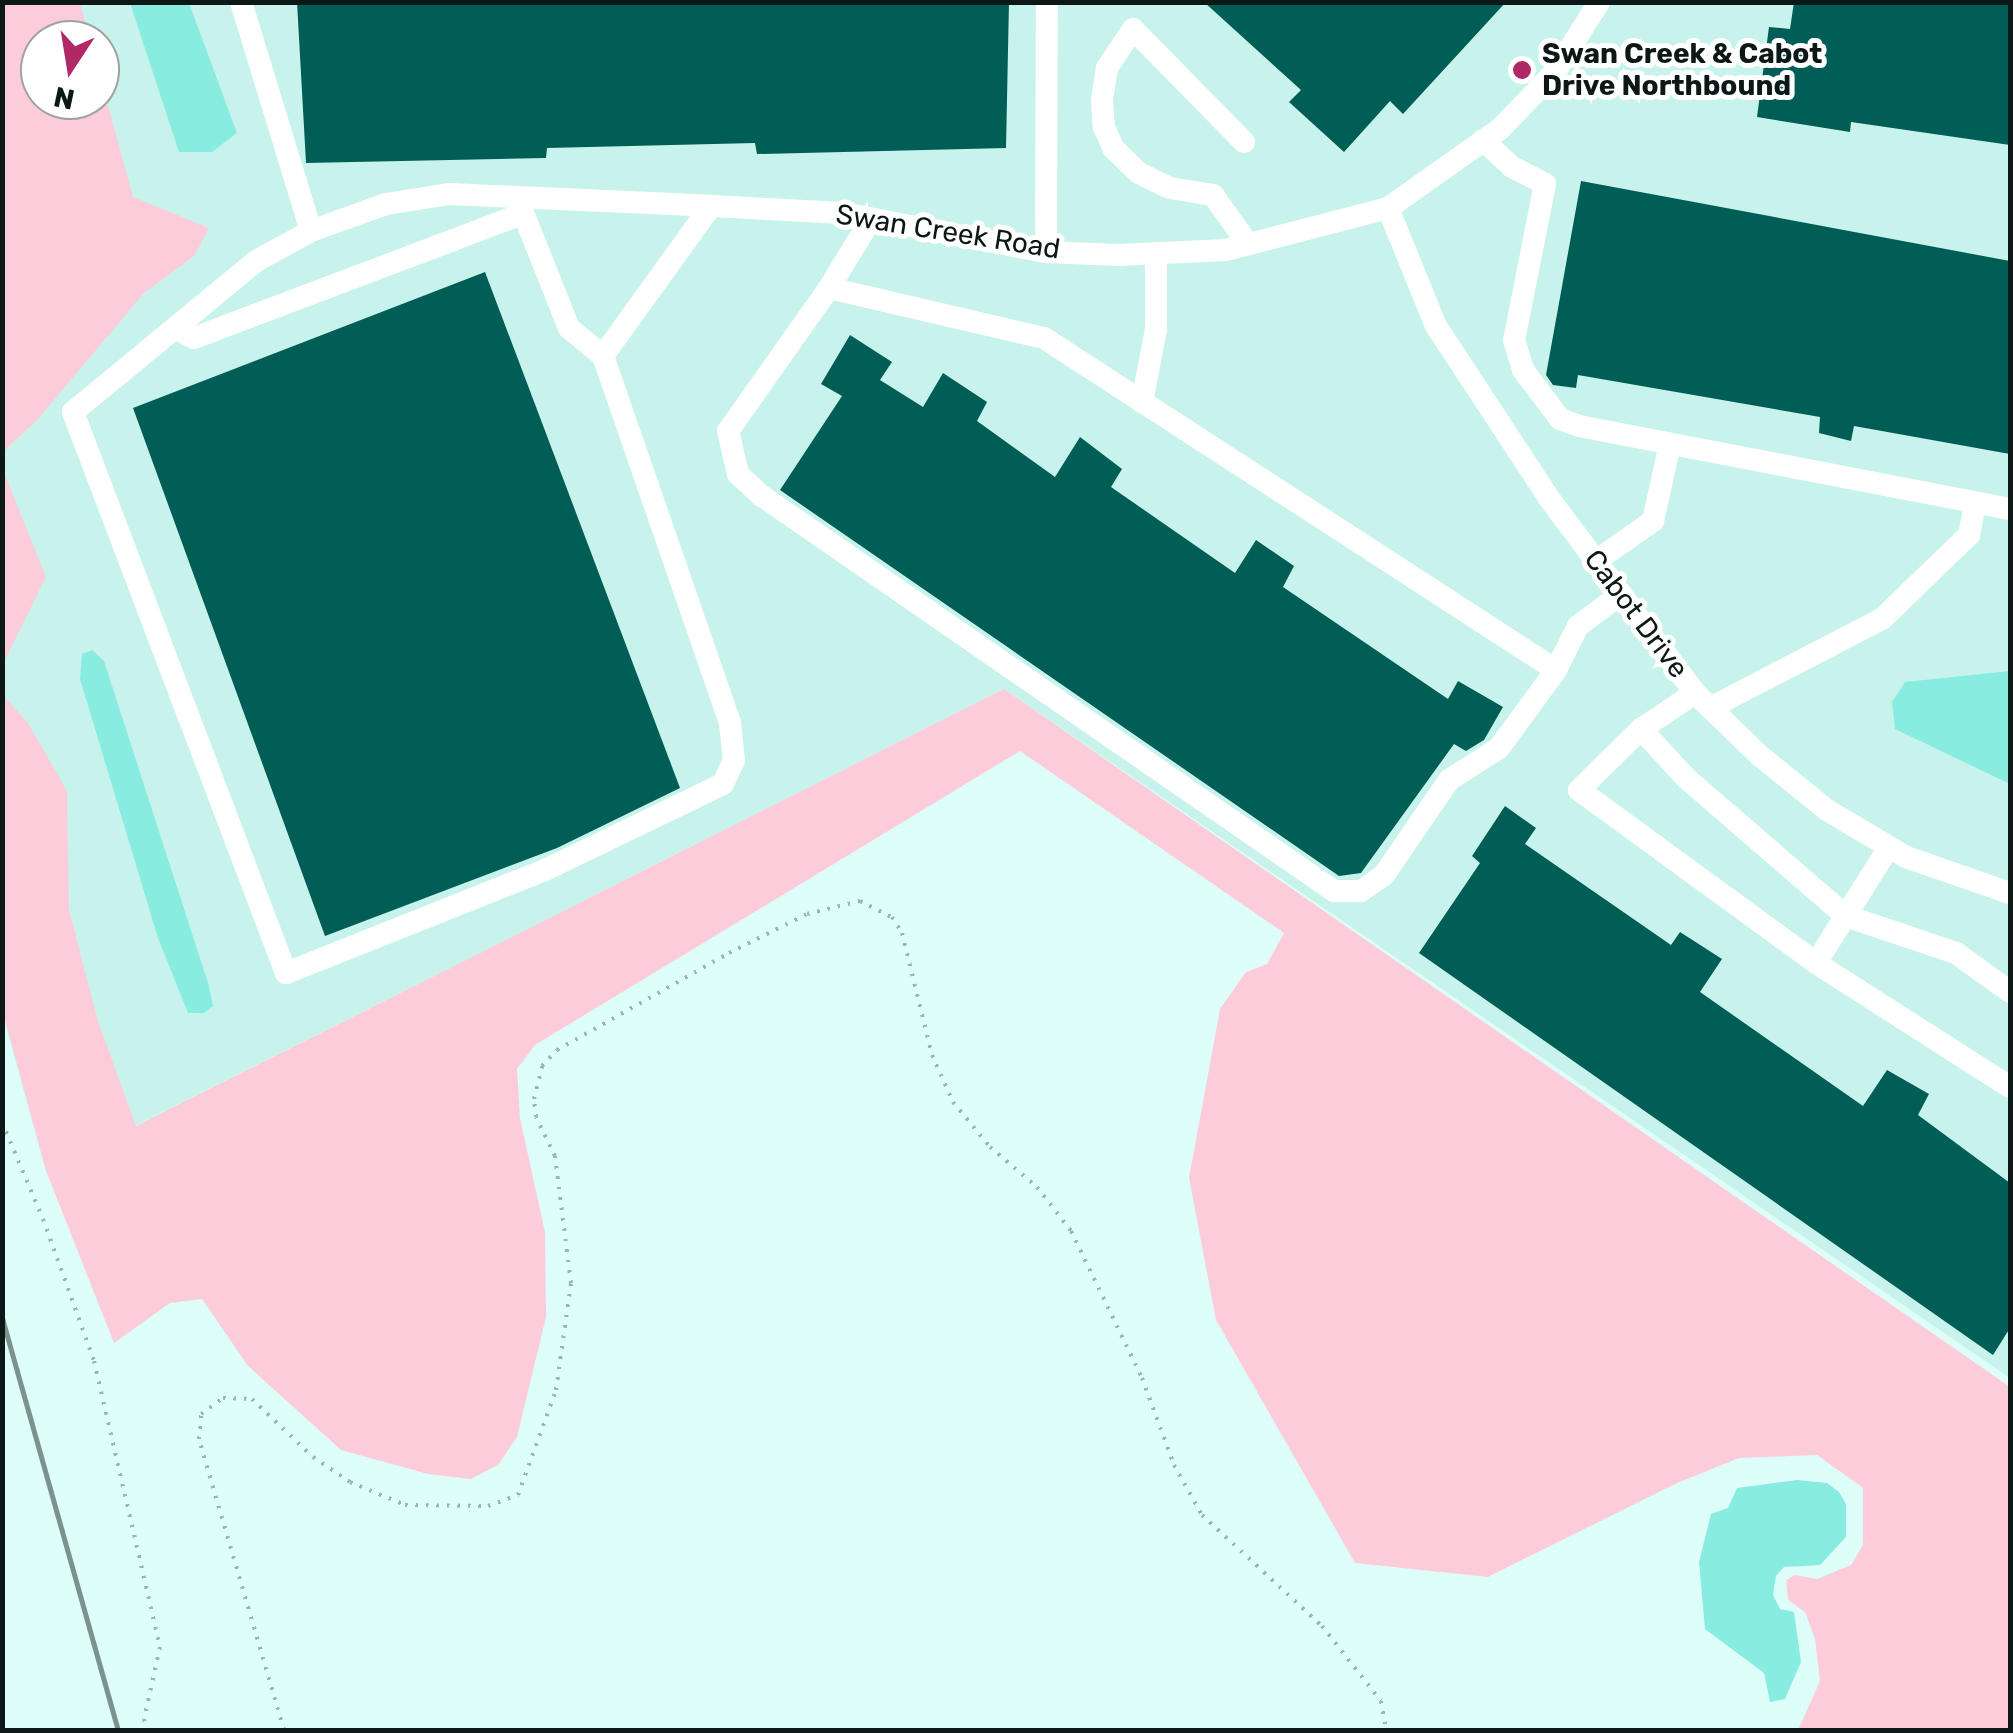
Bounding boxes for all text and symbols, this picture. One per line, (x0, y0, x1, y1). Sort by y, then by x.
north arrow (20, 20, 120, 120)
place label: Swan Creek & Cabot Drive Northbound (1542, 37, 1823, 103)
marker: Swan Creek & Cabot Drive Northbound (1511, 59, 1533, 81)
text: N (51, 80, 77, 116)
street label: Swan Creek Road (833, 198, 1063, 266)
street label: Cabot Drive (1577, 543, 1695, 685)

